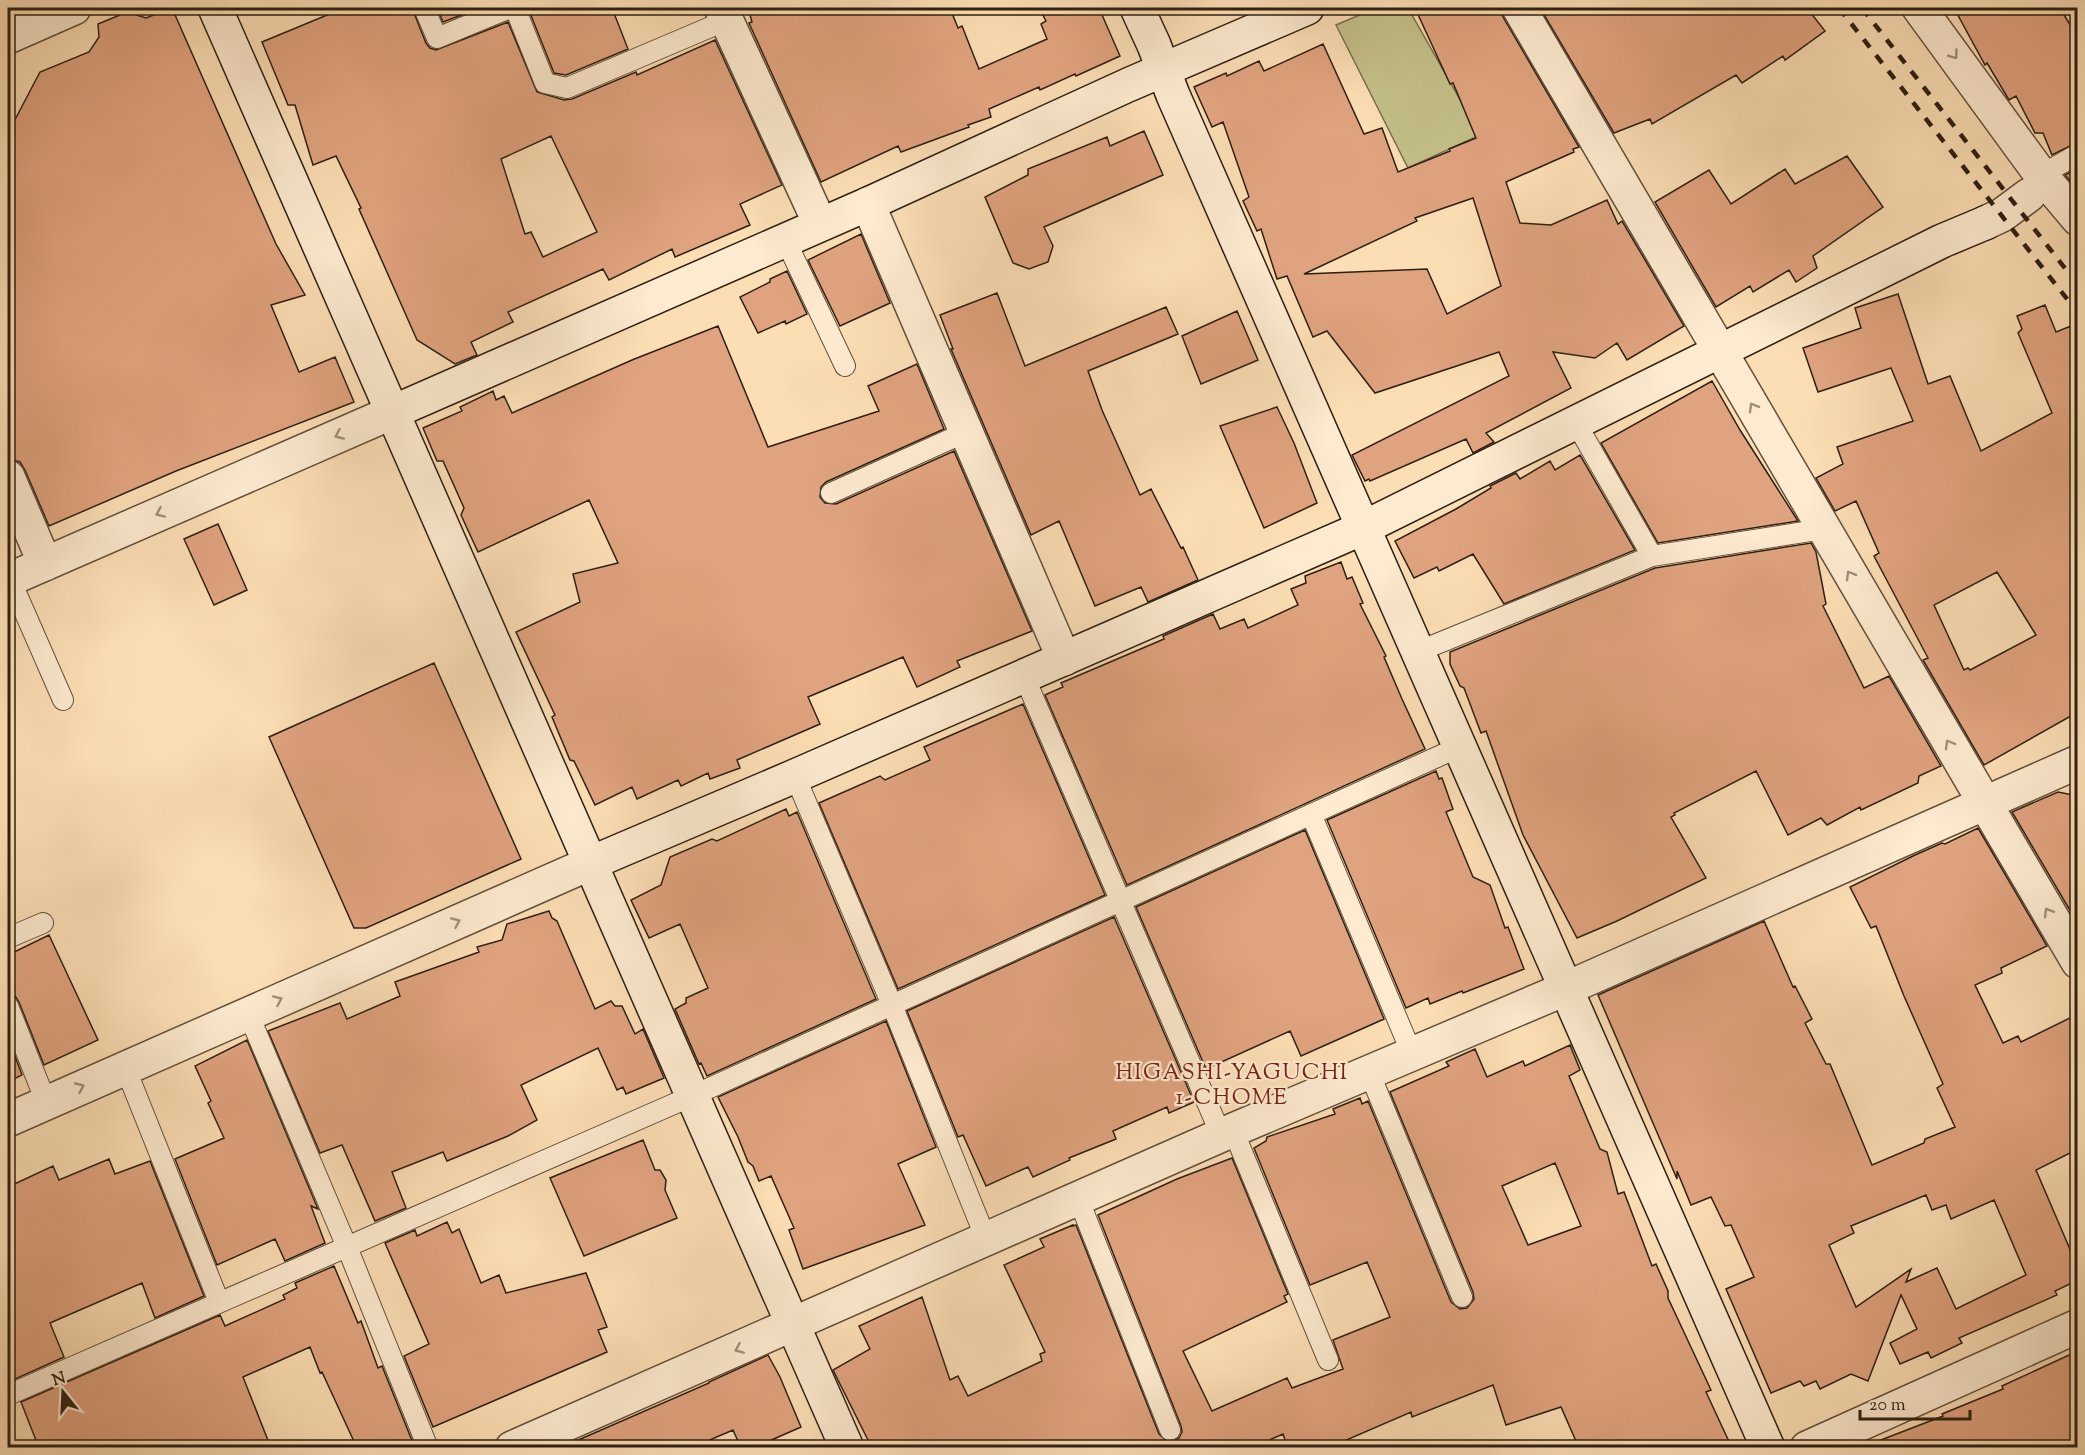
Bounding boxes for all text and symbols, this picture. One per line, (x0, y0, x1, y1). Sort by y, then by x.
one-way arrow (1946, 48, 1957, 59)
one-way arrow (1748, 403, 1760, 413)
one-way arrow (334, 428, 345, 440)
one-way arrow (156, 506, 167, 518)
one-way arrow (1846, 571, 1858, 581)
one-way arrow (1944, 740, 1956, 750)
one-way arrow (2043, 908, 2055, 918)
one-way arrow (450, 917, 461, 929)
one-way arrow (271, 995, 282, 1007)
district label: HIGASHI-YAGUCHI 1-CHOME (1115, 1058, 1349, 1115)
one-way arrow (74, 1083, 85, 1095)
one-way arrow (735, 1341, 746, 1353)
north arrow (33, 1362, 93, 1422)
text: N (50, 1367, 69, 1393)
scale bar (1860, 1383, 1970, 1421)
text: 20 m (1869, 1393, 1906, 1419)

